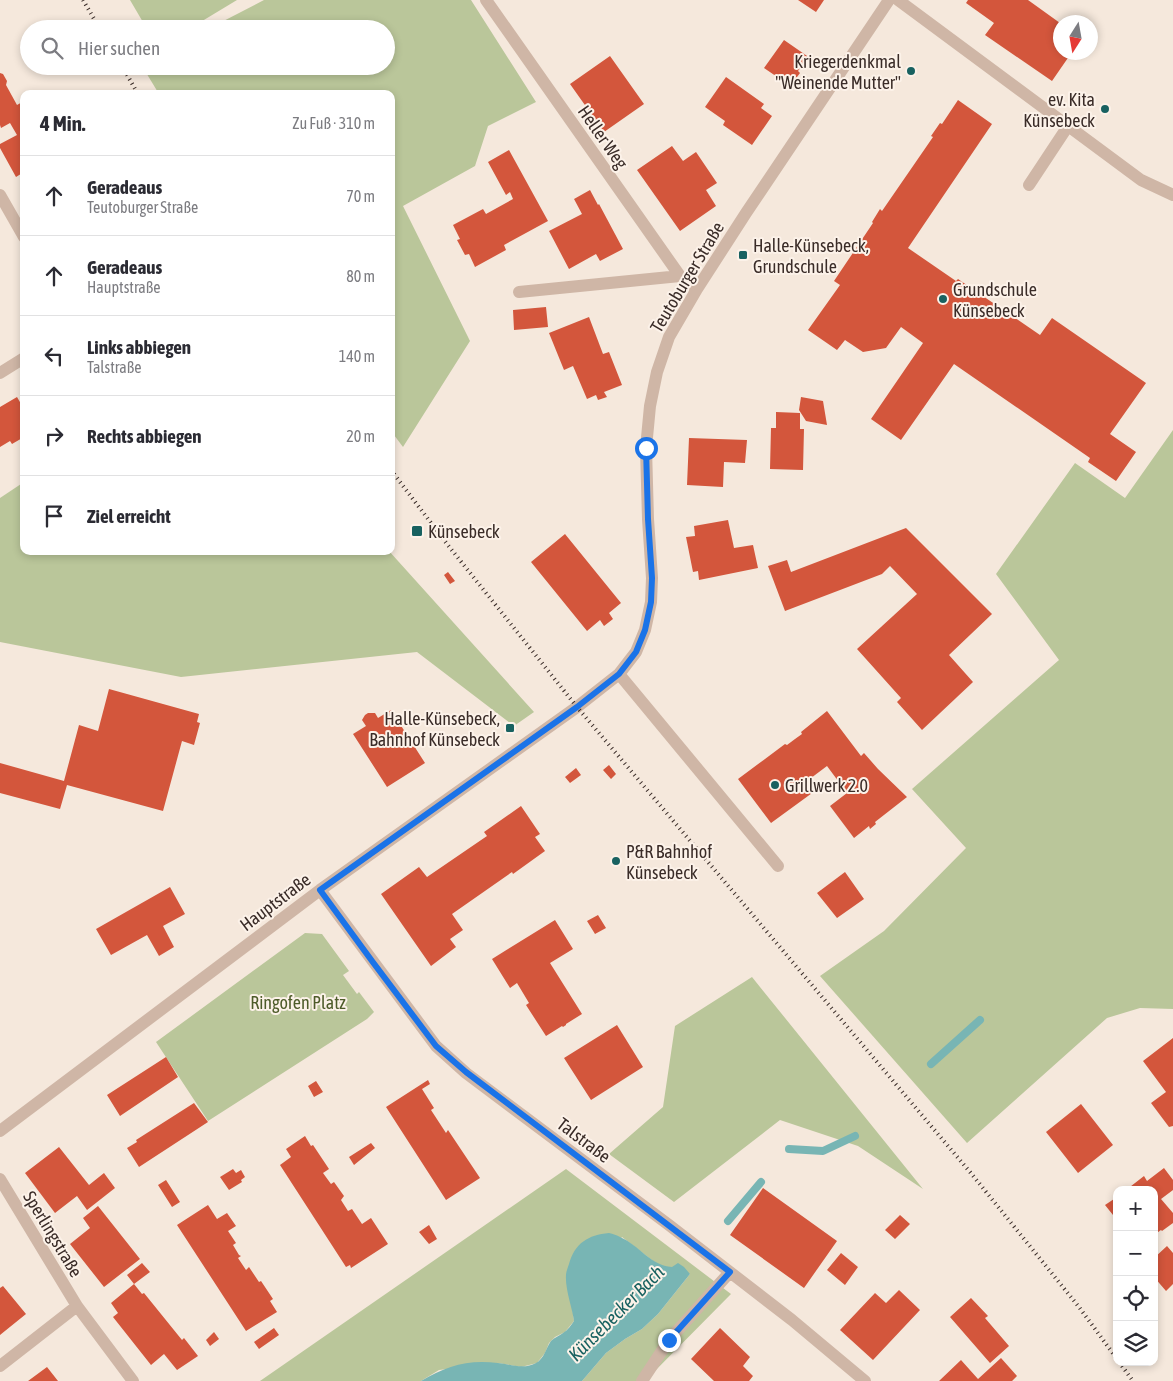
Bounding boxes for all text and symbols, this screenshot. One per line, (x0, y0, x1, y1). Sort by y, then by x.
north arrow (1053, 15, 1098, 60)
search box (20, 20, 395, 75)
icon: search (38, 34, 66, 62)
text: Hier suchen (78, 37, 160, 59)
place label: Kriegerdenkmal "Weinende Mutter" (775, 51, 901, 93)
marker: Kriegerdenkmal "Weinende Mutter" (905, 65, 917, 77)
place label: ev. Kita Künsebeck (1023, 89, 1095, 131)
street label: Heller Weg (574, 101, 632, 173)
marker: ev. Kita Künsebeck (1099, 103, 1111, 115)
text: 4 Min. (40, 111, 86, 135)
text: Zu Fuß · 310 m (292, 114, 375, 132)
text: Geradeaus (87, 176, 162, 198)
icon: ahead (40, 182, 68, 210)
text: 70 m (346, 187, 375, 205)
text: Teutoburger Straße (87, 198, 198, 216)
street label: Teutoburger Straße (646, 218, 728, 336)
place label: Halle-Künsebeck, Grundschule (753, 235, 869, 277)
marker: Halle-Künsebeck, Grundschule (737, 249, 749, 261)
text: Geradeaus (87, 256, 162, 278)
icon: ahead (40, 262, 68, 290)
text: 80 m (346, 267, 375, 285)
text: Hauptstraße (87, 278, 161, 296)
place label: Grundschule Künsebeck (953, 279, 1037, 321)
marker: Grundschule Künsebeck (937, 293, 949, 305)
text: Links abbiegen (87, 336, 191, 358)
icon: left (40, 342, 68, 370)
text: 140 m (339, 347, 375, 365)
text: Talstraße (87, 358, 141, 376)
icon: right (40, 422, 68, 450)
text: Rechts abbiegen (87, 425, 202, 447)
text: 20 m (346, 427, 375, 445)
route start (635, 437, 658, 460)
icon: arrive (40, 502, 68, 530)
text: Ziel erreicht (87, 505, 171, 527)
place label: Künsebeck (428, 521, 500, 542)
marker: Künsebeck (410, 524, 424, 538)
place label: Halle-Künsebeck, Bahnhof Künsebeck (369, 708, 500, 750)
marker: Halle-Künsebeck, Bahnhof Künsebeck (504, 722, 516, 734)
place label: Grillwerk 2.0 (785, 775, 868, 796)
marker: Grillwerk 2.0 (769, 779, 781, 791)
place label: P&R Bahnhof Künsebeck (626, 841, 712, 883)
marker: P&R Bahnhof Künsebeck (610, 855, 622, 867)
street label: Hauptstraße (236, 869, 314, 935)
park label: Ringofen Platz (250, 992, 346, 1013)
street label: Talstraße (553, 1113, 615, 1167)
map controls (1113, 1186, 1158, 1366)
button: + (1113, 1186, 1158, 1231)
street label: Sperlingstraße (19, 1187, 87, 1281)
button: − (1113, 1231, 1158, 1276)
water label: Künsebecker Bach (564, 1261, 668, 1365)
button: locate (1113, 1276, 1158, 1321)
button: layers (1113, 1321, 1158, 1366)
route end (658, 1329, 681, 1352)

